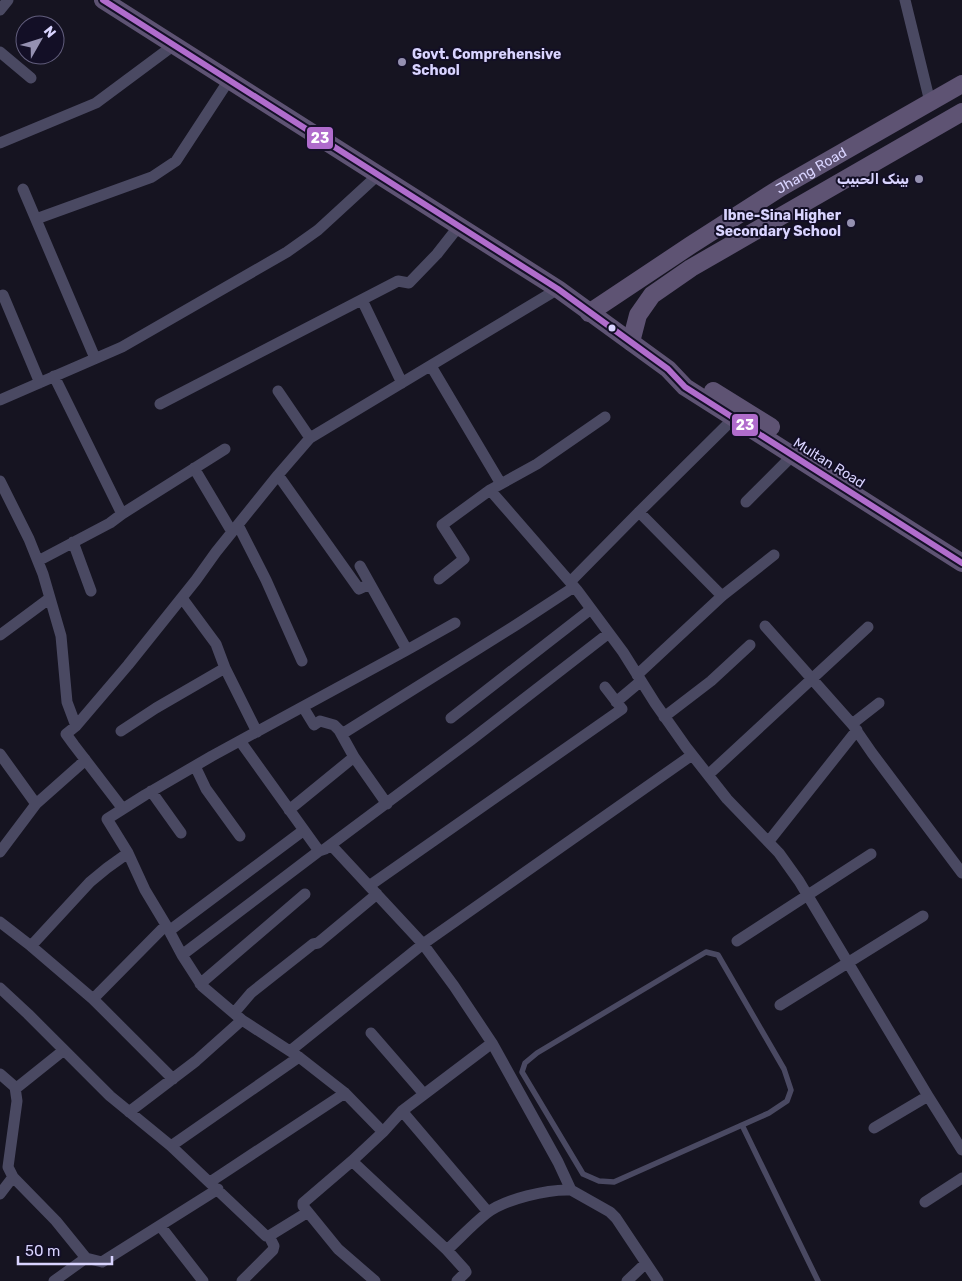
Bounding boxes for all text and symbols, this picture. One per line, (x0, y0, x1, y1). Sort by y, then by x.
north arrow (15, 15, 65, 65)
text: N (40, 23, 59, 41)
place label: Govt. Comprehensive School (412, 46, 561, 79)
marker: Govt. Comprehensive School (396, 56, 408, 68)
line badge: 23 (306, 126, 334, 150)
text: 23 (311, 130, 329, 147)
street label: Jhang Road (773, 143, 849, 197)
place label: بينک الحبيب (837, 171, 909, 188)
marker: بينک الحبيب (913, 173, 925, 185)
place label: Ibne-Sina Higher Secondary School (715, 207, 842, 240)
marker: Ibne-Sina Higher Secondary School (845, 217, 857, 229)
unlabelled marker (607, 323, 617, 333)
line badge: 23 (731, 413, 759, 437)
text: 23 (736, 417, 754, 434)
street label: Multan Road (790, 434, 868, 492)
scale bar (18, 1234, 111, 1266)
text: 50 m (25, 1242, 60, 1260)

